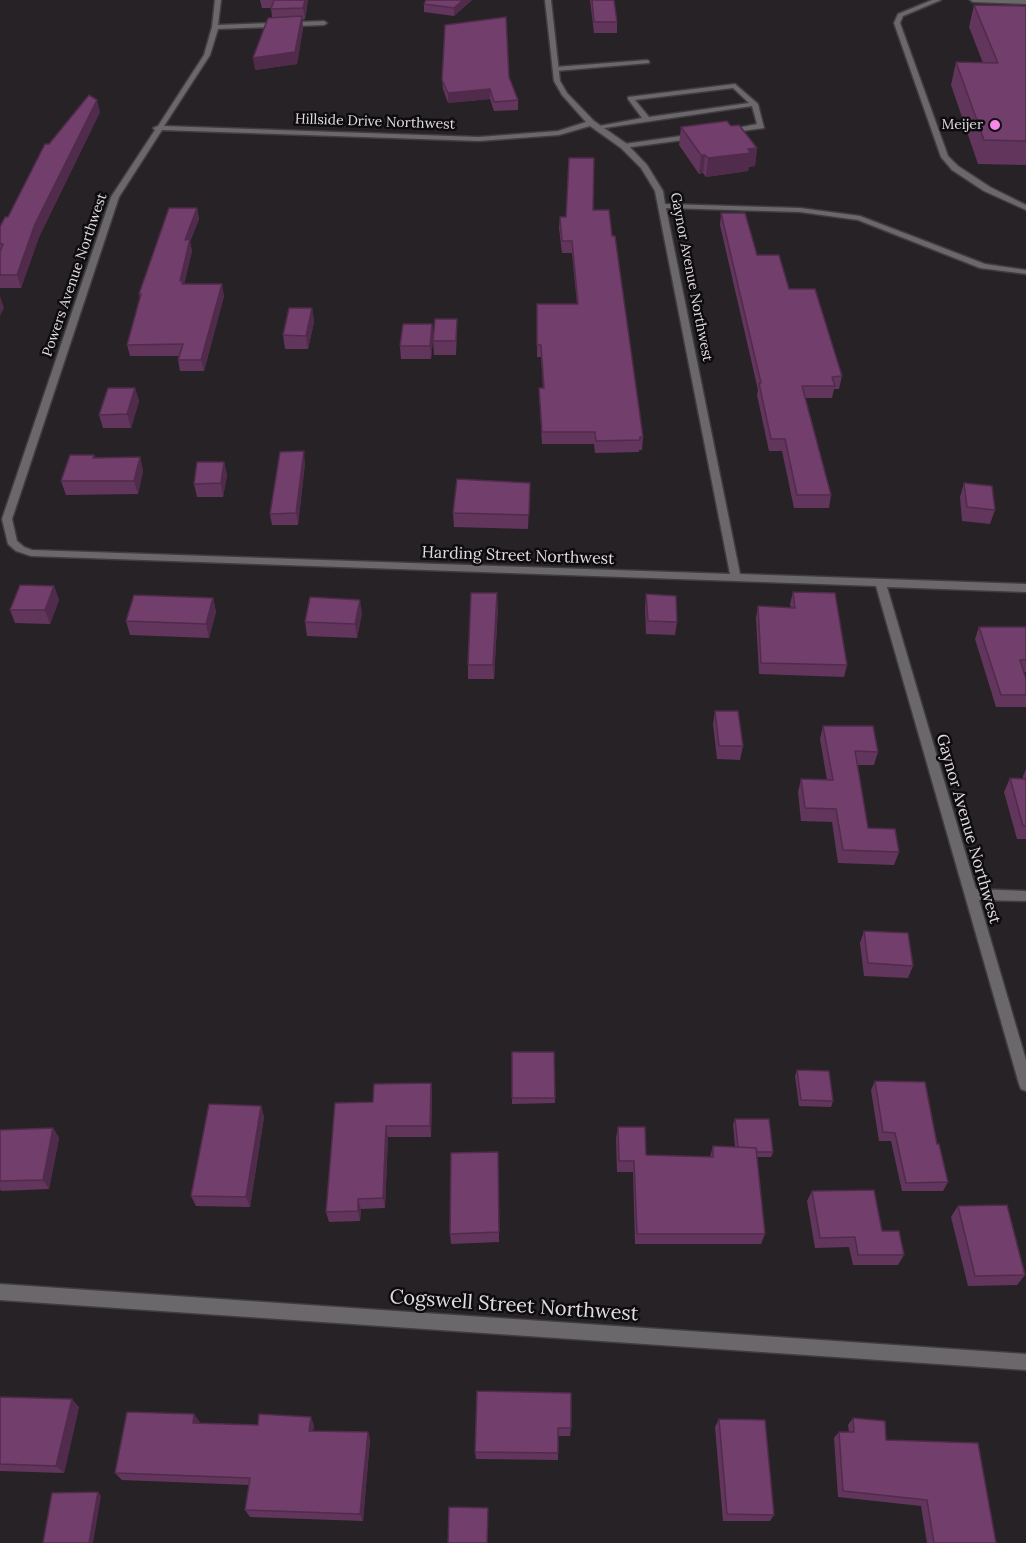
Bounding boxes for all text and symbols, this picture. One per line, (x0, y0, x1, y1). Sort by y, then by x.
street label: Hillside Drive Northwest (295, 111, 455, 133)
place label: Meijer (941, 117, 983, 133)
marker: Meijer (988, 118, 1002, 132)
street label: Powers Avenue Northwest (39, 191, 111, 359)
street label: Gaynor Avenue Northwest (666, 191, 716, 363)
street label: Harding Street Northwest (421, 543, 615, 569)
street label: Gaynor Avenue Northwest (932, 732, 1004, 926)
street label: Cogswell Street Northwest (389, 1285, 639, 1327)

